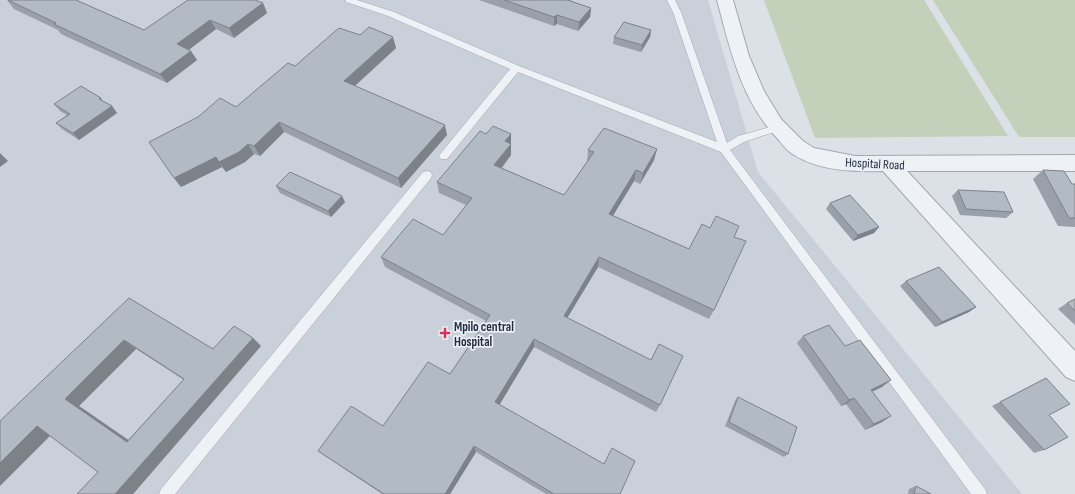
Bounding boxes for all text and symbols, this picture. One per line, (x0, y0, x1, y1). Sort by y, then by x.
street label: Hospital Road (845, 154, 905, 174)
place label: Mpilo central Hospital (454, 319, 514, 350)
marker: Mpilo central Hospital (439, 327, 451, 339)

